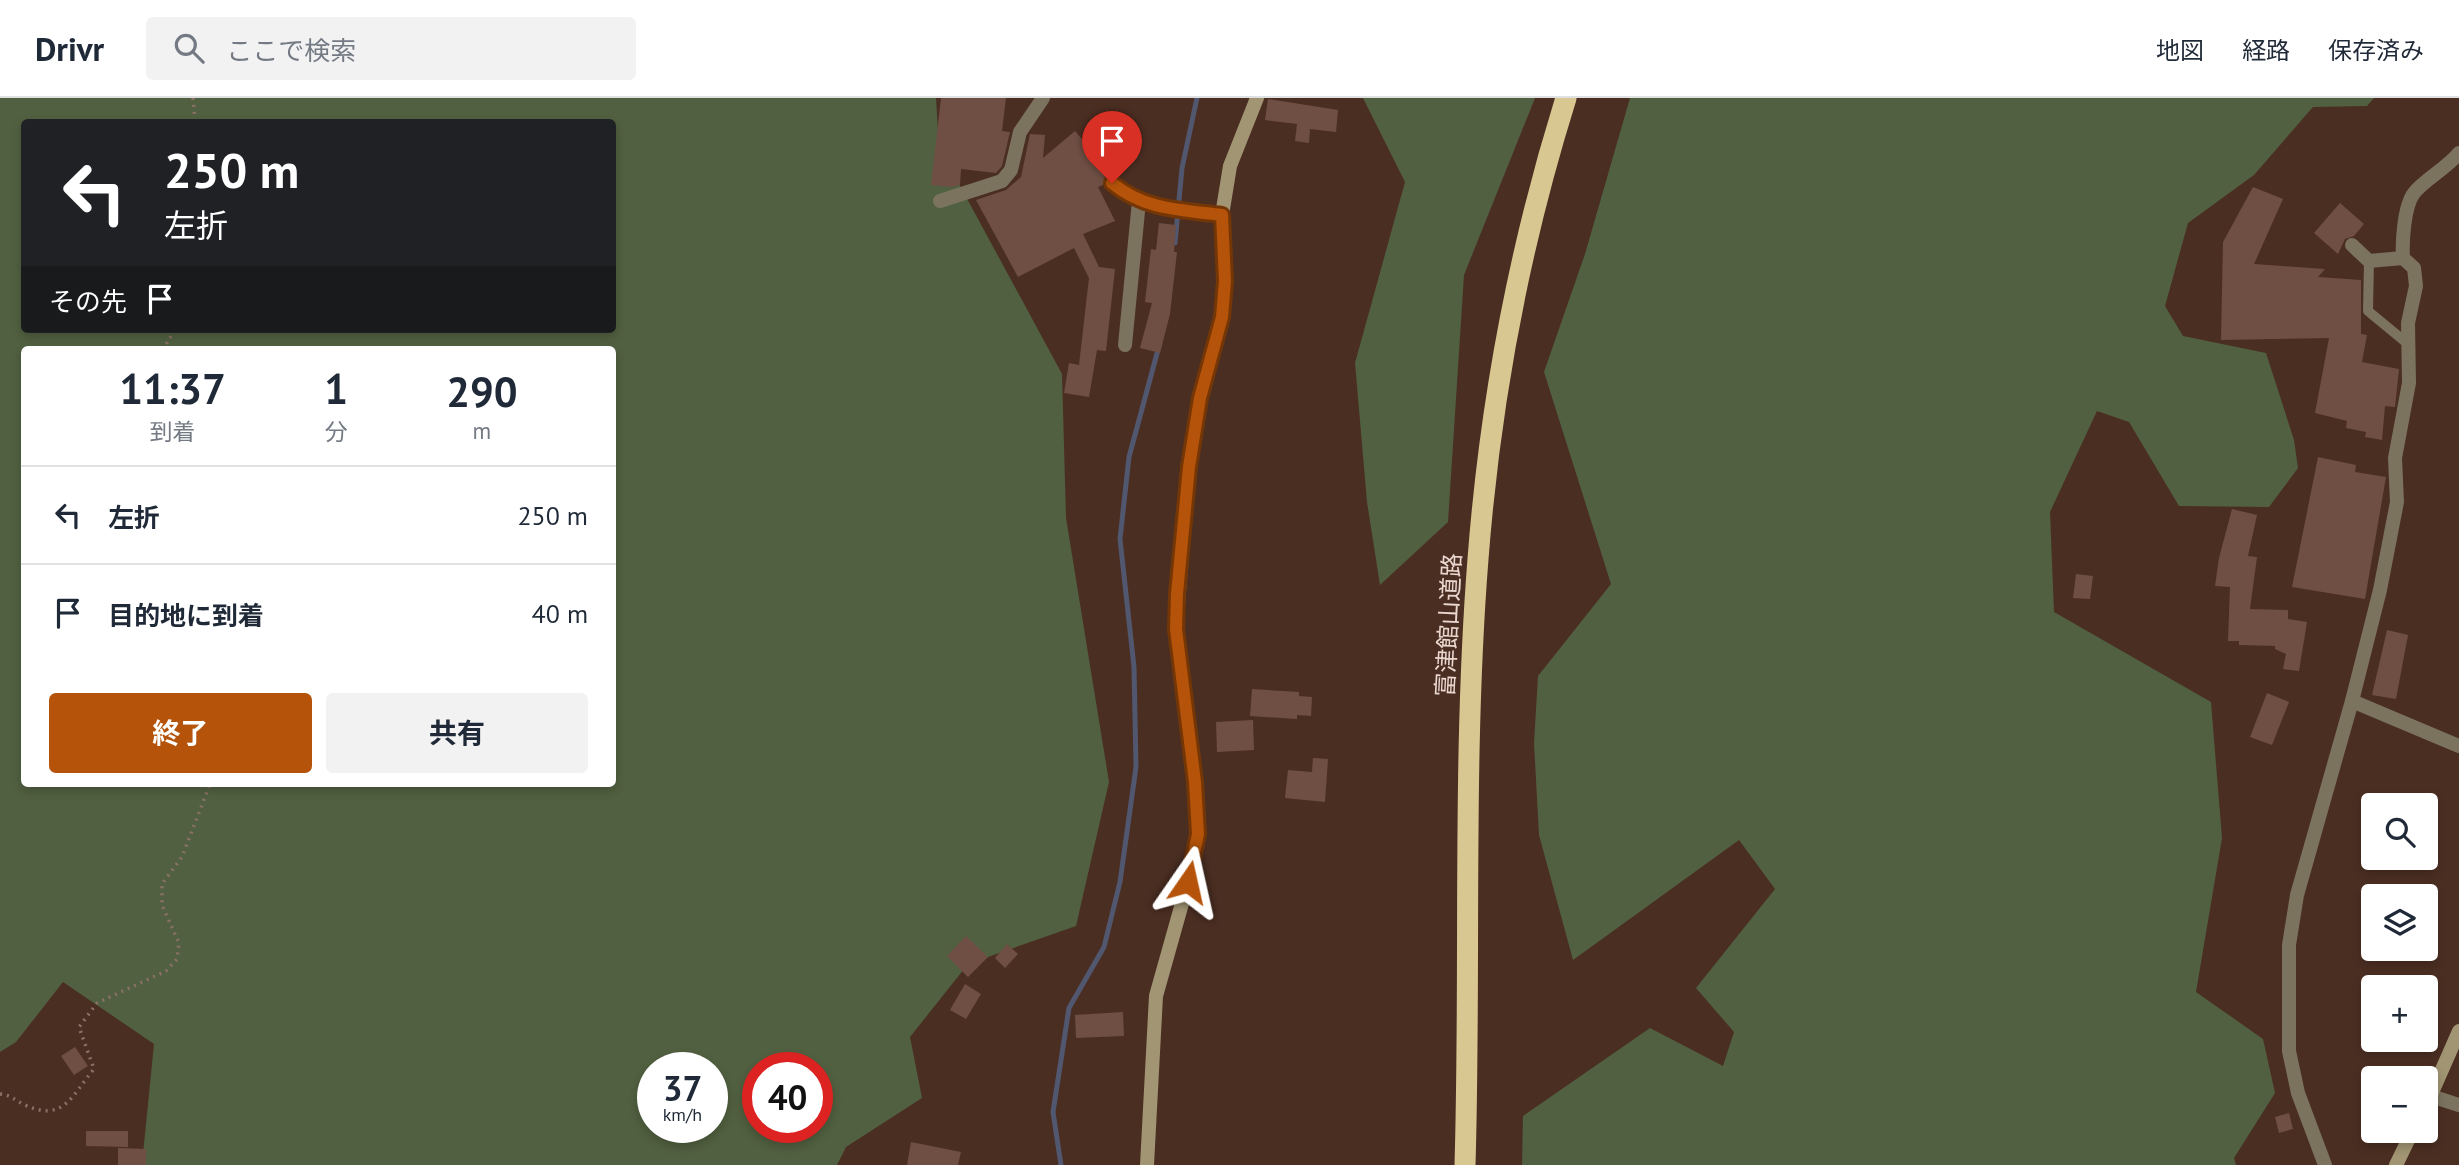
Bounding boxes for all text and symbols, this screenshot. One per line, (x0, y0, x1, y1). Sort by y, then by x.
search box (146, 17, 636, 80)
text: Drivr (35, 27, 104, 70)
icon: search (170, 29, 208, 67)
text: ここで検索 (226, 34, 356, 67)
text: 地図 (2156, 35, 2204, 66)
text: 経路 (2242, 35, 2290, 66)
text: 保存済み (2328, 35, 2424, 66)
pin (1082, 111, 1142, 183)
icon: arrive (1093, 122, 1131, 160)
text: 250 m (164, 138, 299, 202)
icon: left (49, 147, 140, 238)
text: 左折 (164, 204, 228, 246)
icon: arrive (141, 280, 179, 318)
text: その先 (49, 285, 127, 318)
text: 11:37 (119, 361, 226, 416)
text: 1 (324, 361, 348, 416)
text: 290 (446, 364, 518, 419)
text: m (473, 416, 491, 445)
text: 到着 (150, 417, 196, 446)
text: 分 (325, 417, 348, 446)
icon: left (49, 496, 87, 534)
text: 250 m (517, 499, 588, 532)
text: 左折 (108, 501, 160, 534)
street label: 富津館山道路 (1429, 552, 1468, 698)
icon: arrive (49, 594, 87, 632)
text: 40 m (532, 597, 588, 630)
text: 目的地に到着 (108, 599, 264, 632)
button: 終了 (49, 693, 312, 773)
button: 共有 (326, 693, 588, 773)
map controls (2361, 793, 2438, 1143)
button: search (2361, 793, 2438, 870)
position arrow (1151, 845, 1225, 919)
button: layers (2361, 884, 2438, 961)
button: + (2361, 975, 2438, 1052)
speed limit sign: 40 (742, 1052, 833, 1143)
text: 37 (663, 1065, 702, 1111)
button: − (2361, 1066, 2438, 1143)
text: km/h (663, 1103, 702, 1126)

